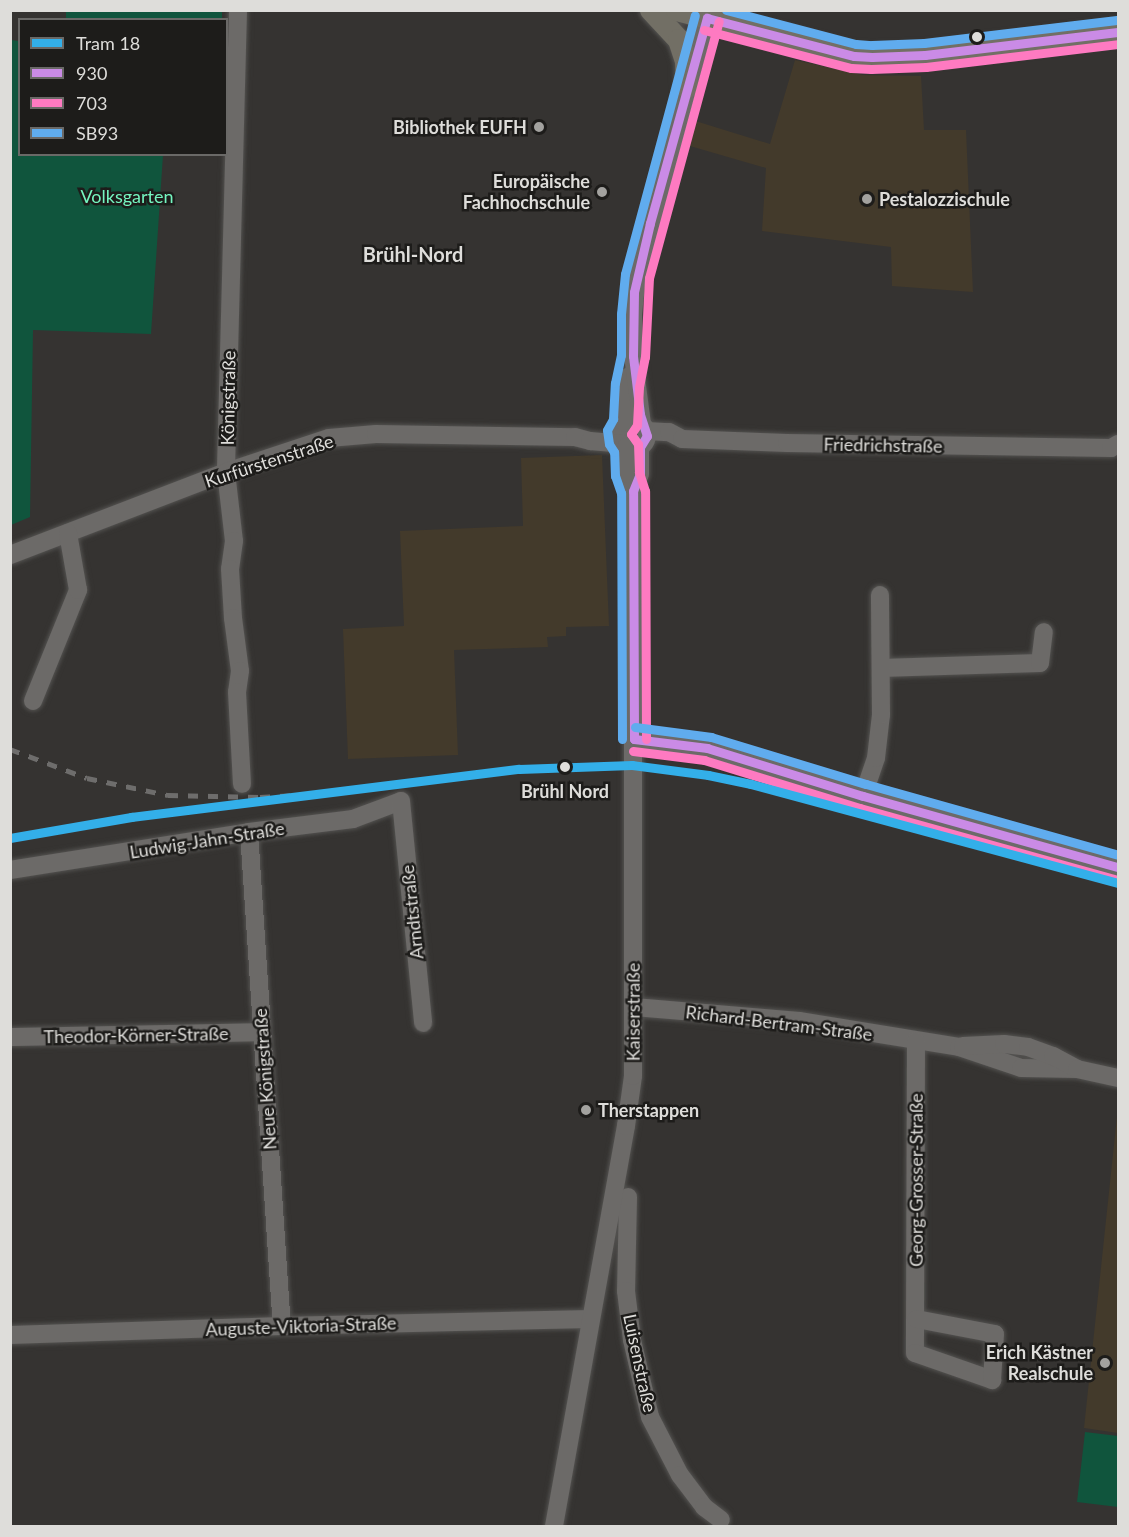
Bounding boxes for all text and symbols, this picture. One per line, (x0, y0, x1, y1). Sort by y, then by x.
legend (18, 18, 228, 156)
unlabelled marker (971, 31, 983, 43)
text: Tram 18 (76, 32, 140, 54)
text: 930 (76, 62, 107, 84)
text: 703 (76, 92, 107, 114)
place label: Bibliothek EUFH (393, 116, 527, 138)
marker: Bibliothek EUFH (532, 120, 546, 134)
text: SB93 (76, 122, 118, 144)
place label: Europäische Fachhochschule (463, 171, 590, 213)
park label: Volksgarten (81, 185, 173, 207)
marker: Europäische Fachhochschule (595, 185, 609, 199)
place label: Pestalozzischule (879, 188, 1010, 210)
marker: Pestalozzischule (860, 192, 874, 206)
district label: Brühl-Nord (363, 242, 463, 266)
street label: Königstraße (216, 350, 240, 446)
street label: Kurfürstenstraße (202, 430, 336, 492)
street label: Friedrichstraße (823, 433, 943, 457)
marker: Brühl Nord (554, 756, 576, 778)
place label: Brühl Nord (521, 780, 609, 802)
street label: Ludwig-Jahn-Straße (128, 817, 286, 863)
street label: Arndtstraße (396, 864, 428, 960)
street label: Kaiserstraße (622, 963, 644, 1061)
street label: Richard-Bertram-Straße (684, 1001, 874, 1045)
street label: Neue Königstraße (249, 1008, 281, 1150)
street label: Theodor-Körner-Straße (43, 1023, 229, 1047)
street label: Georg-Grosser-Straße (905, 1093, 927, 1267)
place label: Therstappen (598, 1099, 699, 1121)
marker: Therstappen (579, 1103, 593, 1117)
street label: Auguste-Viktoria-Straße (205, 1312, 397, 1340)
street label: Luisenstraße (619, 1312, 661, 1414)
place label: Erich Kästner Realschule (986, 1342, 1093, 1384)
marker: Erich Kästner Realschule (1098, 1356, 1112, 1370)

